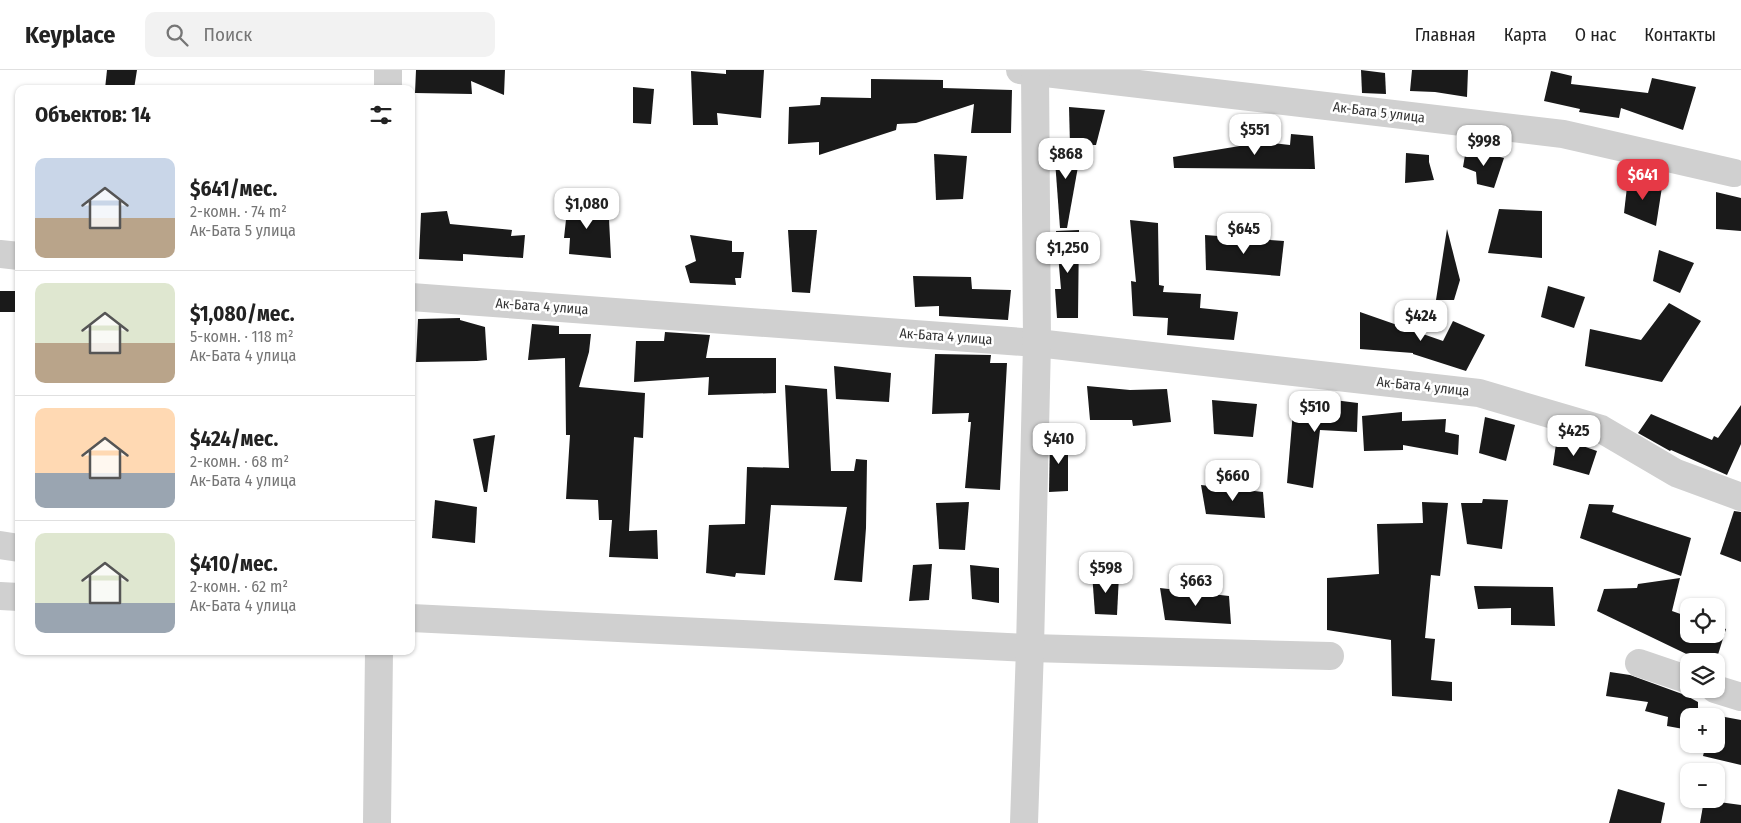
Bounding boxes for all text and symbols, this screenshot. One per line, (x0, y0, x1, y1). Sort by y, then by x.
search box (145, 12, 495, 57)
text: Keyplace (25, 21, 115, 49)
icon: search (163, 21, 191, 49)
text: Поиск (203, 23, 252, 46)
text: Главная (1415, 24, 1476, 46)
text: Карта (1504, 24, 1547, 46)
text: О нас (1575, 24, 1616, 46)
text: Контакты (1644, 24, 1716, 46)
street label: Ак-Бата 5 улица (1332, 98, 1426, 127)
icon: filters (367, 101, 395, 129)
text: Объектов: 14 (35, 102, 151, 128)
pin: $551 (1225, 114, 1285, 156)
text: $551 (1240, 120, 1270, 139)
pin: $998 (1454, 124, 1514, 167)
text: $998 (1468, 131, 1500, 150)
pin: $868 (1036, 138, 1096, 180)
text: $868 (1049, 144, 1083, 163)
pin: $641 (1613, 158, 1673, 201)
text: $641 (1628, 165, 1658, 184)
text: $641/мес. (190, 176, 277, 202)
icon: home (75, 178, 135, 238)
pin: $1,080 (546, 188, 628, 230)
text: $1,080 (565, 194, 609, 213)
text: 2-комн. · 74 m² (190, 202, 287, 221)
pin: $645 (1214, 212, 1274, 255)
text: $645 (1228, 219, 1260, 238)
text: Ак-Бата 5 улица (190, 221, 296, 240)
pin: $1,250 (1027, 232, 1109, 274)
text: $1,250 (1047, 238, 1089, 257)
street label: Ак-Бата 4 улица (495, 295, 589, 318)
pin: $424 (1391, 300, 1451, 342)
text: $1,080/мес. (190, 301, 295, 327)
icon: home (75, 303, 135, 363)
text: $424 (1405, 306, 1437, 325)
street label: Ак-Бата 4 улица (899, 325, 993, 348)
text: 5-комн. · 118 m² (190, 327, 294, 346)
text: Ак-Бата 4 улица (190, 346, 296, 365)
street label: Ак-Бата 4 улица (1376, 373, 1470, 400)
pin: $510 (1285, 390, 1345, 433)
text: $510 (1300, 397, 1330, 416)
pin: $425 (1544, 414, 1604, 457)
text: $425 (1558, 421, 1590, 440)
pin: $410 (1029, 422, 1089, 465)
text: $424/мес. (190, 426, 278, 452)
icon: home (75, 428, 135, 488)
text: $410 (1044, 429, 1074, 448)
text: 2-комн. · 68 m² (190, 452, 289, 471)
pin: $660 (1203, 460, 1263, 502)
text: $660 (1216, 466, 1250, 485)
text: Ак-Бата 4 улица (190, 471, 296, 490)
text: $410/мес. (190, 551, 278, 577)
pin: $598 (1076, 552, 1136, 594)
icon: home (75, 553, 135, 613)
text: $598 (1090, 558, 1122, 577)
pin: $663 (1166, 564, 1226, 607)
text: $663 (1180, 571, 1212, 590)
text: 2-комн. · 62 m² (190, 577, 288, 596)
text: Ак-Бата 4 улица (190, 596, 296, 615)
map controls (1680, 598, 1725, 808)
button: locate (1680, 598, 1725, 643)
button: layers (1680, 653, 1725, 698)
button: + (1680, 708, 1725, 753)
button: − (1680, 763, 1725, 808)

